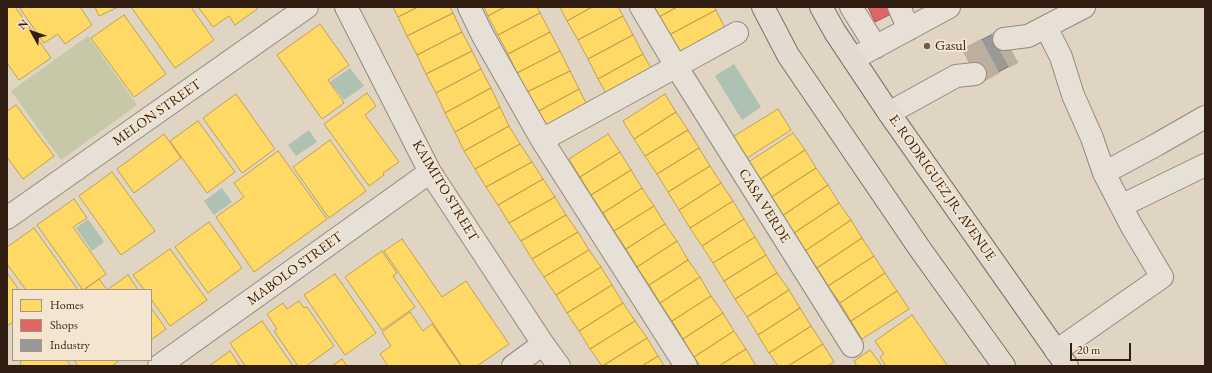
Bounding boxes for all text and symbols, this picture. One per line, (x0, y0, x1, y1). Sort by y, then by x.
north arrow (12, 12, 52, 52)
text: N (15, 16, 31, 32)
place label: Gasul (935, 38, 966, 54)
marker: Gasul (922, 41, 932, 51)
street label: MELON STREET (109, 76, 205, 150)
street label: E. RODRIGUEZ JR. AVENUE (885, 112, 999, 264)
street label: KAIMITO STREET (408, 137, 482, 245)
street label: CASA VERDE (735, 166, 793, 246)
street label: MABOLO STREET (244, 229, 346, 309)
legend (12, 289, 152, 361)
text: Homes (50, 297, 84, 313)
text: Shops (50, 317, 78, 333)
scale bar (1072, 335, 1133, 361)
text: Industry (50, 337, 90, 353)
text: 20 m (1077, 342, 1100, 358)

